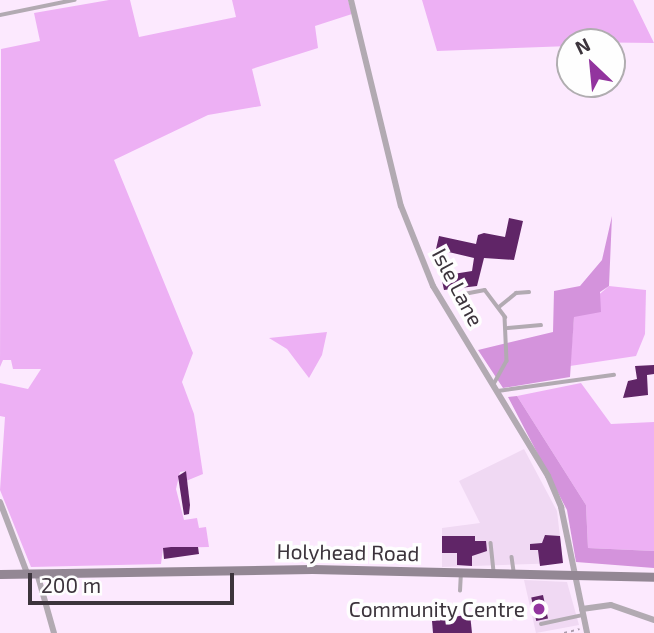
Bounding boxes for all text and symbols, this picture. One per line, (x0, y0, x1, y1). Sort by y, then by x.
north arrow (556, 28, 626, 98)
text: N (571, 32, 594, 59)
street label: Isle Lane (427, 244, 489, 330)
street label: Holyhead Road (276, 538, 420, 566)
scale bar (32, 560, 238, 604)
text: 200 m (41, 572, 101, 597)
place label: Community Centre (348, 596, 525, 622)
marker: Community Centre (531, 601, 547, 617)

